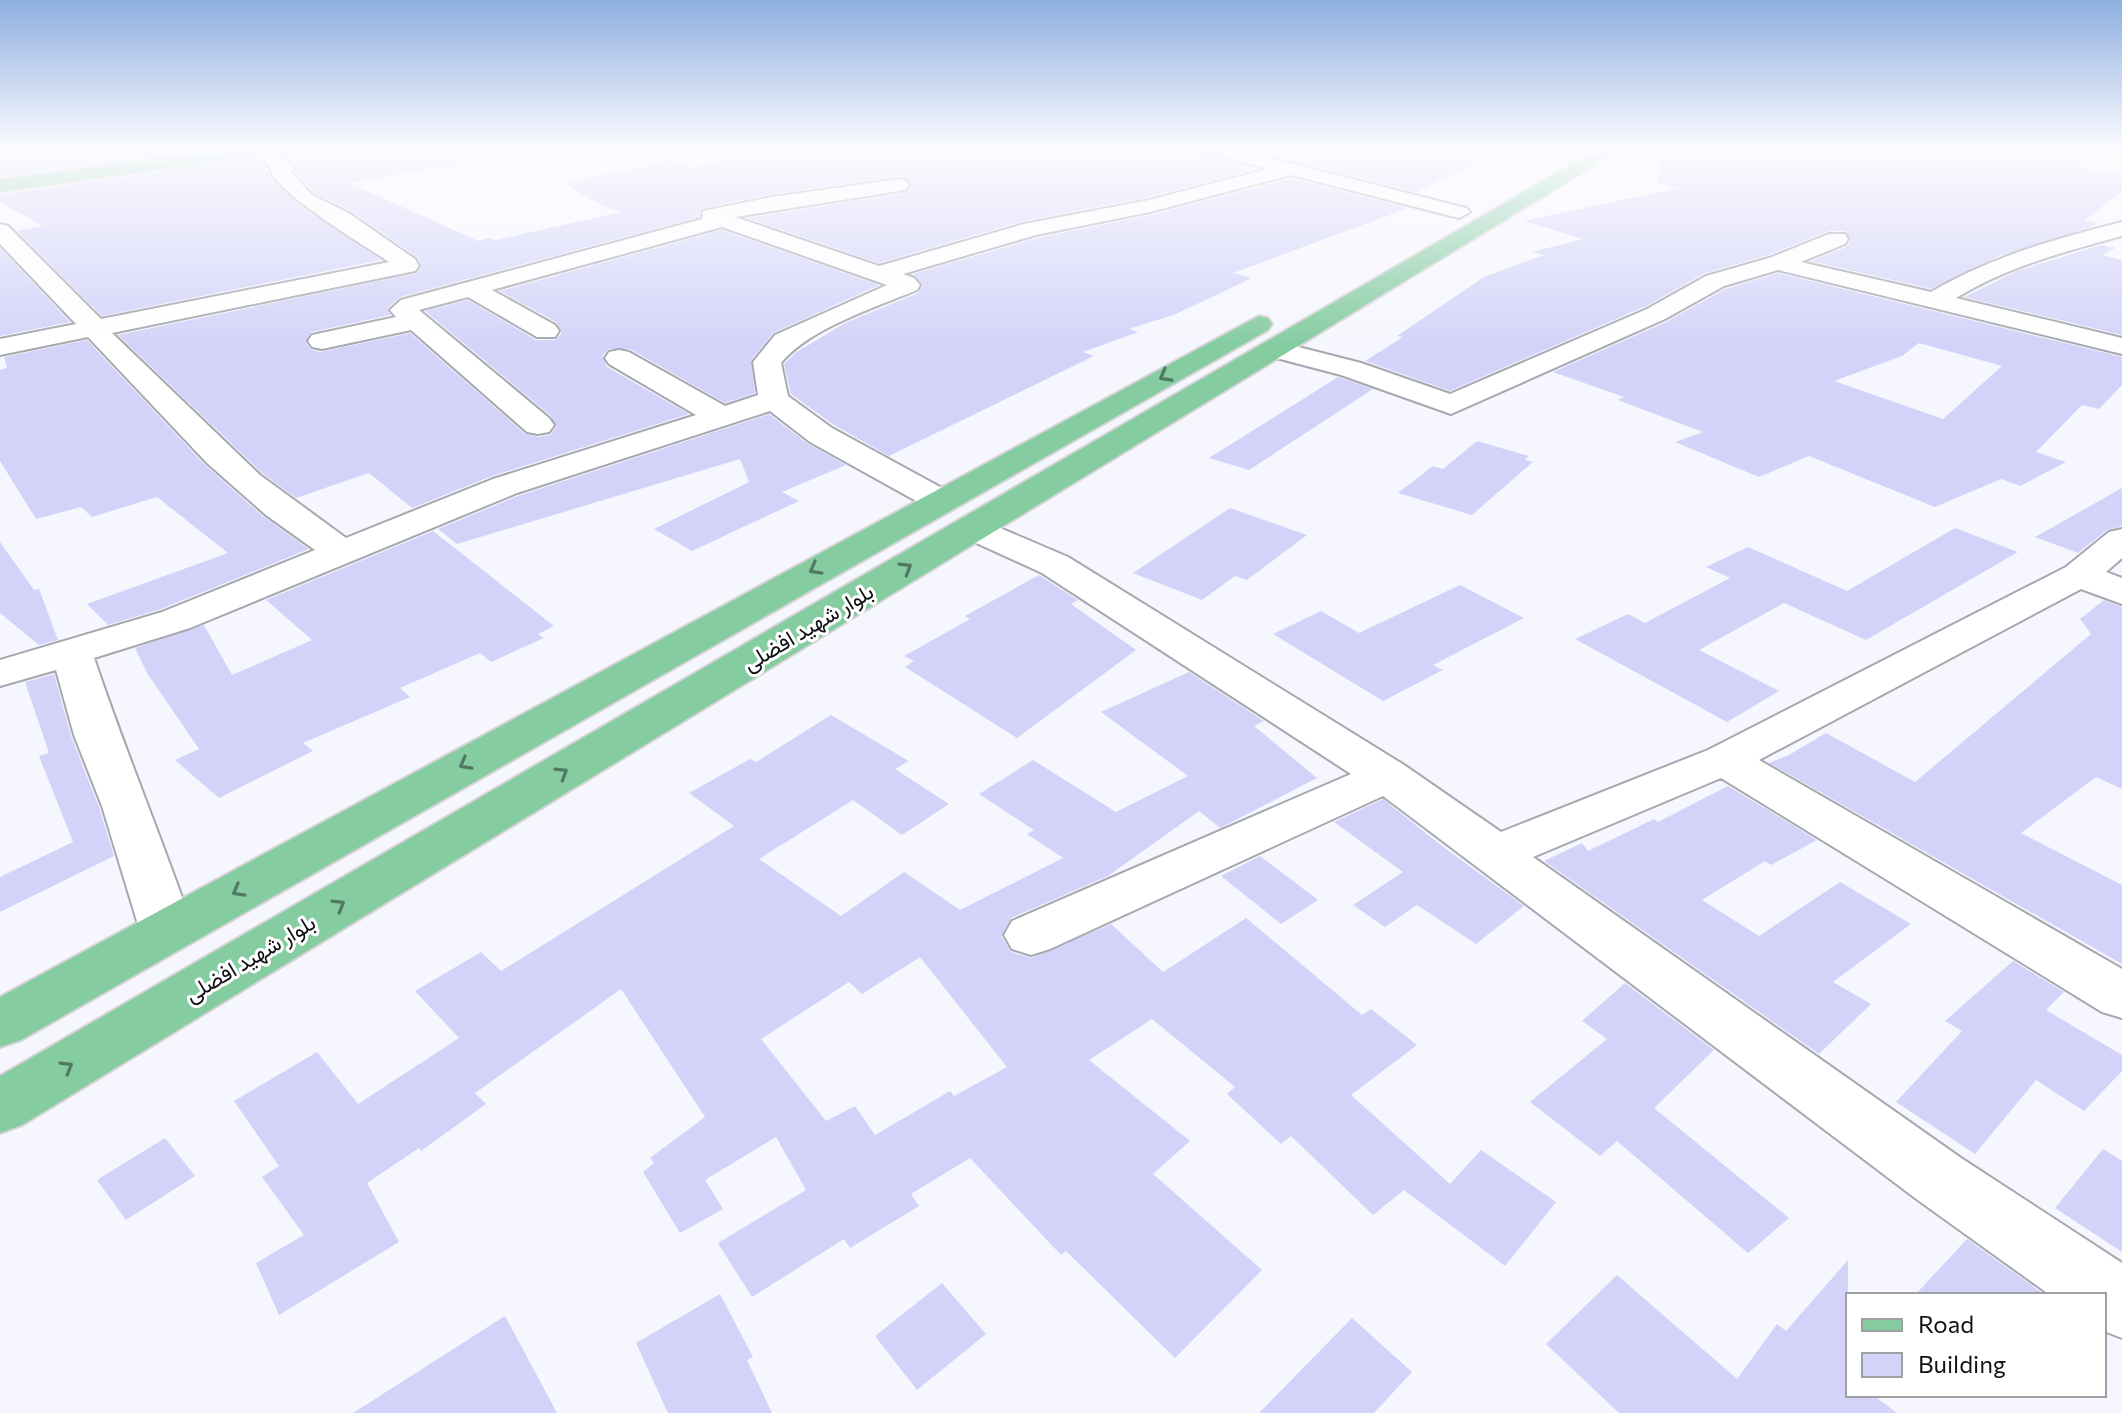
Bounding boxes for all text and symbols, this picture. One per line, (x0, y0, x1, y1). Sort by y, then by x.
one-way arrow (1159, 367, 1174, 382)
one-way arrow (809, 560, 823, 575)
one-way arrow (897, 562, 912, 578)
street label: بلوار شهید افضلی (738, 577, 878, 677)
one-way arrow (460, 754, 474, 770)
one-way arrow (553, 767, 568, 782)
one-way arrow (232, 881, 247, 896)
one-way arrow (330, 900, 345, 915)
street label: بلوار شهید افضلی (180, 908, 320, 1008)
one-way arrow (58, 1061, 73, 1077)
legend (1846, 1293, 2106, 1397)
text: Road (1918, 1309, 1974, 1338)
text: Building (1918, 1349, 2006, 1378)

